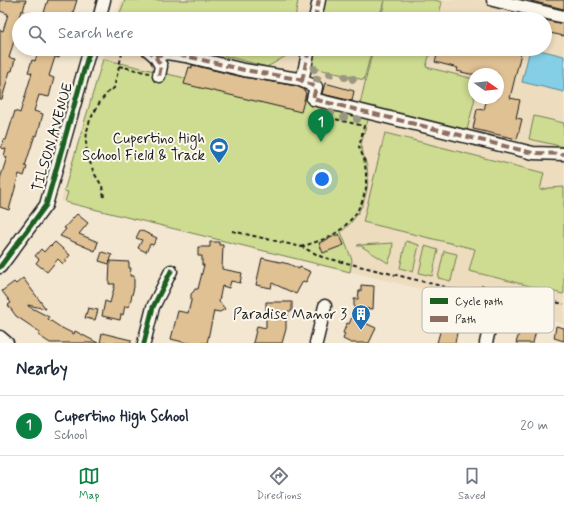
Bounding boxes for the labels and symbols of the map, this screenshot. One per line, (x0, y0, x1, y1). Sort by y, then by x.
north arrow (468, 68, 504, 104)
street label: TILSON AVENUE (28, 80, 78, 194)
pin: 1 (308, 109, 334, 142)
place label: Cupertino High School Field & Track (82, 129, 205, 166)
sports icon: Cupertino High School Field & Track (208, 136, 230, 164)
your location (312, 169, 332, 189)
legend (422, 287, 554, 333)
text: Cycle path (455, 295, 503, 309)
building icon: Paradise Manor 3 (350, 303, 372, 331)
place label: Paradise Manor 3 (233, 305, 347, 325)
text: Path (455, 313, 476, 327)

